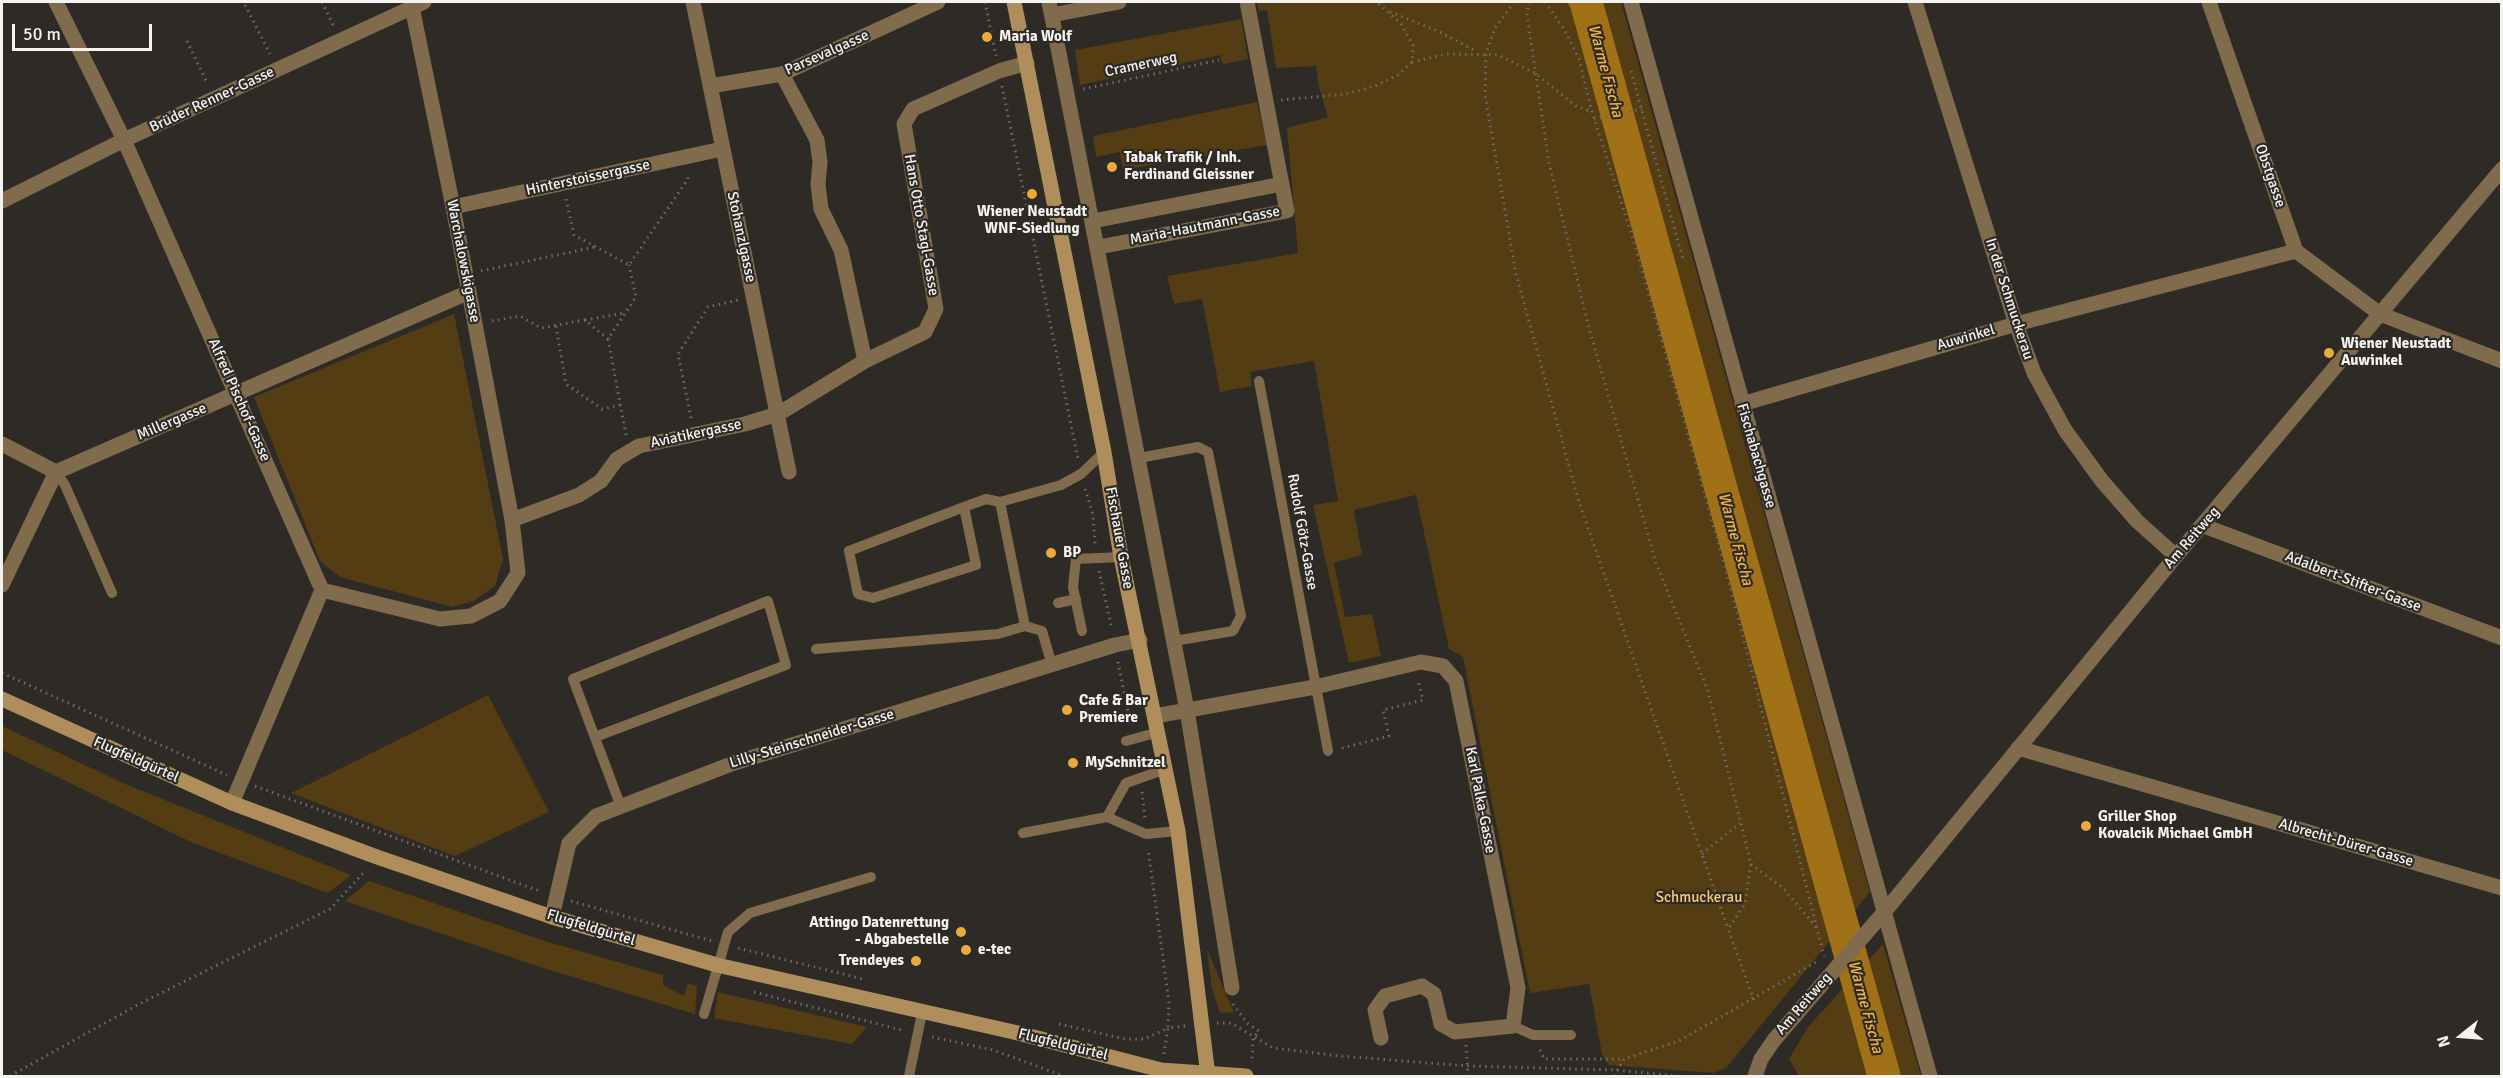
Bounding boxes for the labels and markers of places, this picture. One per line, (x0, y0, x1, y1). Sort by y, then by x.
place label: Maria Wolf (999, 28, 1072, 46)
marker: Maria Wolf (980, 30, 994, 44)
place label: Tabak Trafik / Inh. Ferdinand Gleissner (1124, 149, 1254, 184)
marker: Tabak Trafik / Inh. Ferdinand Gleissner (1105, 160, 1119, 174)
marker: Wiener Neustadt WNF-Siedlung (1025, 187, 1039, 201)
place label: Wiener Neustadt WNF-Siedlung (977, 203, 1087, 238)
place label: Wiener Neustadt Auwinkel (2341, 335, 2451, 370)
marker: Wiener Neustadt Auwinkel (2322, 346, 2336, 360)
place label: BP (1063, 544, 1081, 562)
marker: BP (1044, 546, 1058, 560)
place label: Cafe & Bar Premiere (1079, 692, 1148, 727)
marker: Cafe & Bar Premiere (1060, 703, 1074, 717)
place label: MySchnitzel (1085, 754, 1166, 772)
marker: MySchnitzel (1066, 756, 1080, 770)
place label: Griller Shop Kovalcik Michael GmbH (2098, 808, 2253, 843)
marker: Griller Shop Kovalcik Michael GmbH (2079, 819, 2093, 833)
place label: Attingo Datenrettung - Abgabestelle (809, 914, 949, 949)
marker: Attingo Datenrettung - Abgabestelle (954, 925, 968, 939)
place label: e-tec (978, 941, 1011, 959)
marker: e-tec (959, 943, 973, 957)
place label: Trendeyes (839, 952, 904, 970)
marker: Trendeyes (909, 954, 923, 968)

